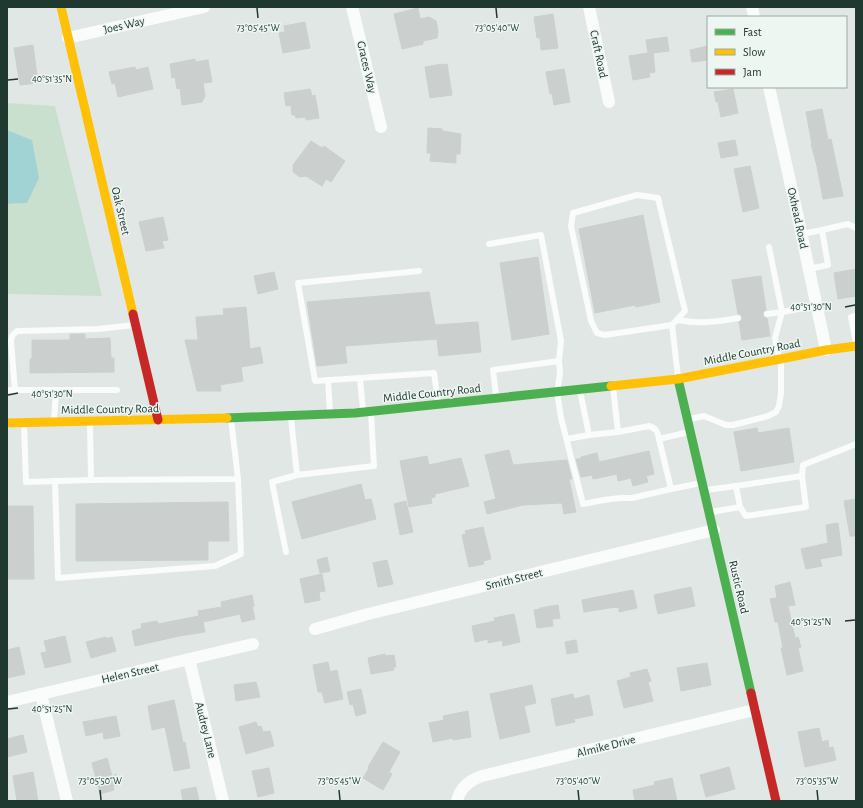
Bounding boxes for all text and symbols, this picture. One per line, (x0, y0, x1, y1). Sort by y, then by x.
street label: Joes Way (102, 14, 146, 37)
legend (707, 16, 847, 88)
text: 73°05'45"W (236, 23, 280, 33)
text: 73°05'40"W (475, 23, 519, 33)
text: Fast (743, 26, 762, 38)
street label: Craft Road (588, 29, 610, 79)
street label: Graces Way (354, 40, 379, 95)
text: Slow (743, 46, 765, 58)
text: Jam (743, 66, 762, 78)
text: 40°51'35"N (32, 74, 72, 84)
street label: Oak Street (110, 186, 132, 236)
street label: Oxhead Road (786, 186, 810, 250)
text: 40°51'30"N (790, 302, 832, 312)
street label: Middle Country Road (703, 337, 802, 368)
street label: Middle Country Road (383, 382, 482, 405)
text: 40°51'30"N (31, 389, 73, 399)
street label: Middle Country Road (61, 402, 159, 417)
street label: Rustic Road (727, 559, 751, 615)
street label: Smith Street (484, 566, 544, 592)
text: 40°51'25"N (791, 617, 831, 627)
street label: Helen Street (100, 661, 160, 685)
street label: Audrey Lane (192, 701, 219, 760)
text: 40°51'25"N (32, 704, 72, 714)
street label: Almike Drive (575, 733, 637, 759)
text: 73°05'50"W (78, 776, 122, 786)
text: 73°05'45"W (317, 776, 361, 786)
text: 73°05'40"W (556, 776, 600, 786)
text: 73°05'35"W (796, 776, 838, 786)

